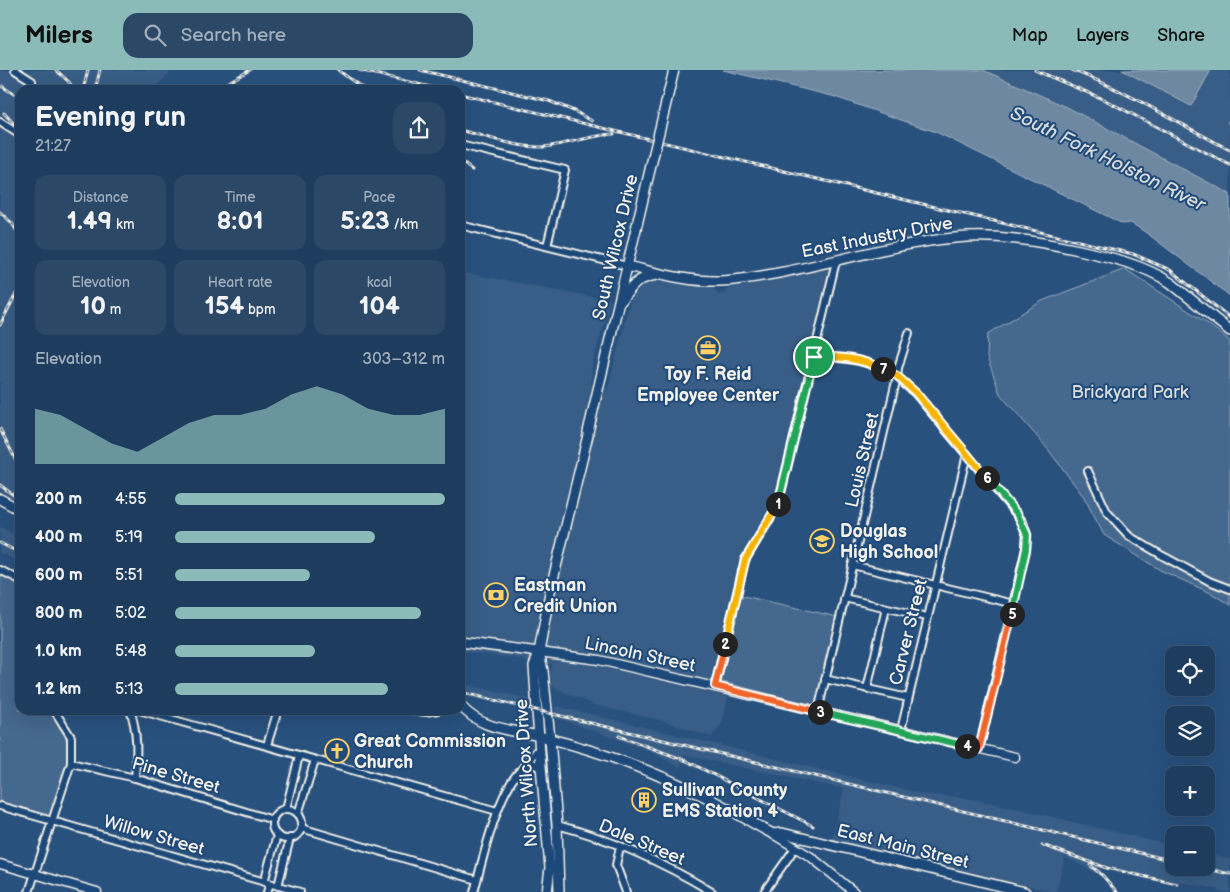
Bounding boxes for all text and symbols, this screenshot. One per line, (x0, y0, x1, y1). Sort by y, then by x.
search box (123, 13, 473, 58)
text: Milers (25, 21, 93, 50)
icon: search (141, 21, 169, 49)
text: Search here (181, 24, 286, 47)
text: Map (1012, 25, 1048, 46)
text: Layers (1076, 25, 1129, 46)
text: Share (1157, 25, 1205, 46)
text: Evening run (35, 101, 186, 134)
button: share (393, 102, 445, 154)
water label: South Fork Holston River (1006, 102, 1210, 217)
text: 21:27 (35, 137, 71, 156)
street label: South Wilcox Drive (588, 172, 643, 322)
text: Distance (73, 189, 129, 206)
text: Time (224, 189, 256, 206)
text: Pace (363, 189, 395, 206)
text: 1.49 (67, 206, 112, 237)
text: 8:01 (216, 206, 264, 237)
text: 5:23 (340, 206, 390, 237)
street label: East Industry Drive (800, 212, 955, 262)
text: km (112, 216, 134, 233)
text: /km (390, 216, 418, 233)
text: Elevation (71, 274, 130, 291)
text: Heart rate (208, 274, 272, 291)
text: kcal (367, 274, 392, 291)
text: 10 (80, 291, 106, 322)
text: 154 (204, 291, 244, 322)
text: 104 (359, 291, 400, 322)
text: m (106, 301, 121, 318)
text: bpm (244, 301, 276, 318)
office icon: Toy F. Reid Employee Center (695, 335, 721, 361)
pin (793, 336, 835, 378)
icon: arrive (800, 343, 828, 371)
text: Elevation (35, 350, 102, 369)
text: 303–312 m (362, 350, 445, 369)
pin: 7 (870, 356, 896, 382)
text: 7 (880, 361, 887, 378)
place label: Toy F. Reid Employee Center (637, 364, 780, 406)
park label: Brickyard Park (1071, 382, 1189, 403)
street label: Louis Street (841, 410, 884, 510)
pin: 6 (974, 466, 1000, 490)
text: 6 (983, 470, 992, 487)
text: 200 m (35, 490, 82, 509)
text: 4:55 (115, 490, 146, 509)
pin: 1 (766, 492, 790, 516)
text: 1 (776, 496, 781, 513)
place label: Douglas High School (840, 521, 938, 563)
text: 400 m (35, 528, 82, 547)
text: 5:19 (115, 528, 143, 547)
school or university icon: Douglas High School (809, 528, 835, 554)
text: 600 m (35, 566, 83, 585)
text: 5:51 (115, 566, 143, 585)
place label: Eastman Credit Union (514, 575, 617, 617)
street label: Carver Street (885, 576, 932, 688)
bank icon: Eastman Credit Union (483, 582, 509, 608)
pin: 5 (1000, 602, 1024, 626)
text: 800 m (35, 604, 83, 623)
text: 5:02 (115, 604, 146, 623)
text: 5 (1008, 606, 1017, 623)
pin: 2 (712, 632, 738, 656)
street label: Lincoln Street (583, 633, 698, 677)
text: 2 (721, 636, 730, 653)
text: 1.0 km (35, 642, 82, 661)
text: 5:48 (115, 642, 147, 661)
map controls (1165, 646, 1215, 876)
button: locate (1165, 646, 1215, 696)
text: 1.2 km (35, 680, 81, 699)
text: 5:13 (115, 680, 143, 699)
street label: North Wilcox Drive (511, 698, 542, 848)
pin: 3 (808, 700, 832, 724)
text: 3 (816, 704, 825, 721)
button: layers (1165, 706, 1215, 756)
place label: Great Commission Church (354, 731, 506, 773)
pin: 4 (954, 734, 980, 758)
church icon: Great Commission Church (324, 738, 350, 764)
text: 4 (963, 738, 972, 755)
street label: Pine Street (130, 753, 223, 798)
button: + (1165, 766, 1215, 816)
place label: Sullivan County EMS Station 4 (662, 780, 788, 822)
building icon: Sullivan County EMS Station 4 (631, 787, 657, 813)
street label: Willow Street (101, 811, 207, 860)
street label: Dale Street (596, 815, 688, 870)
street label: East Main Street (835, 820, 972, 873)
button: − (1165, 826, 1215, 876)

